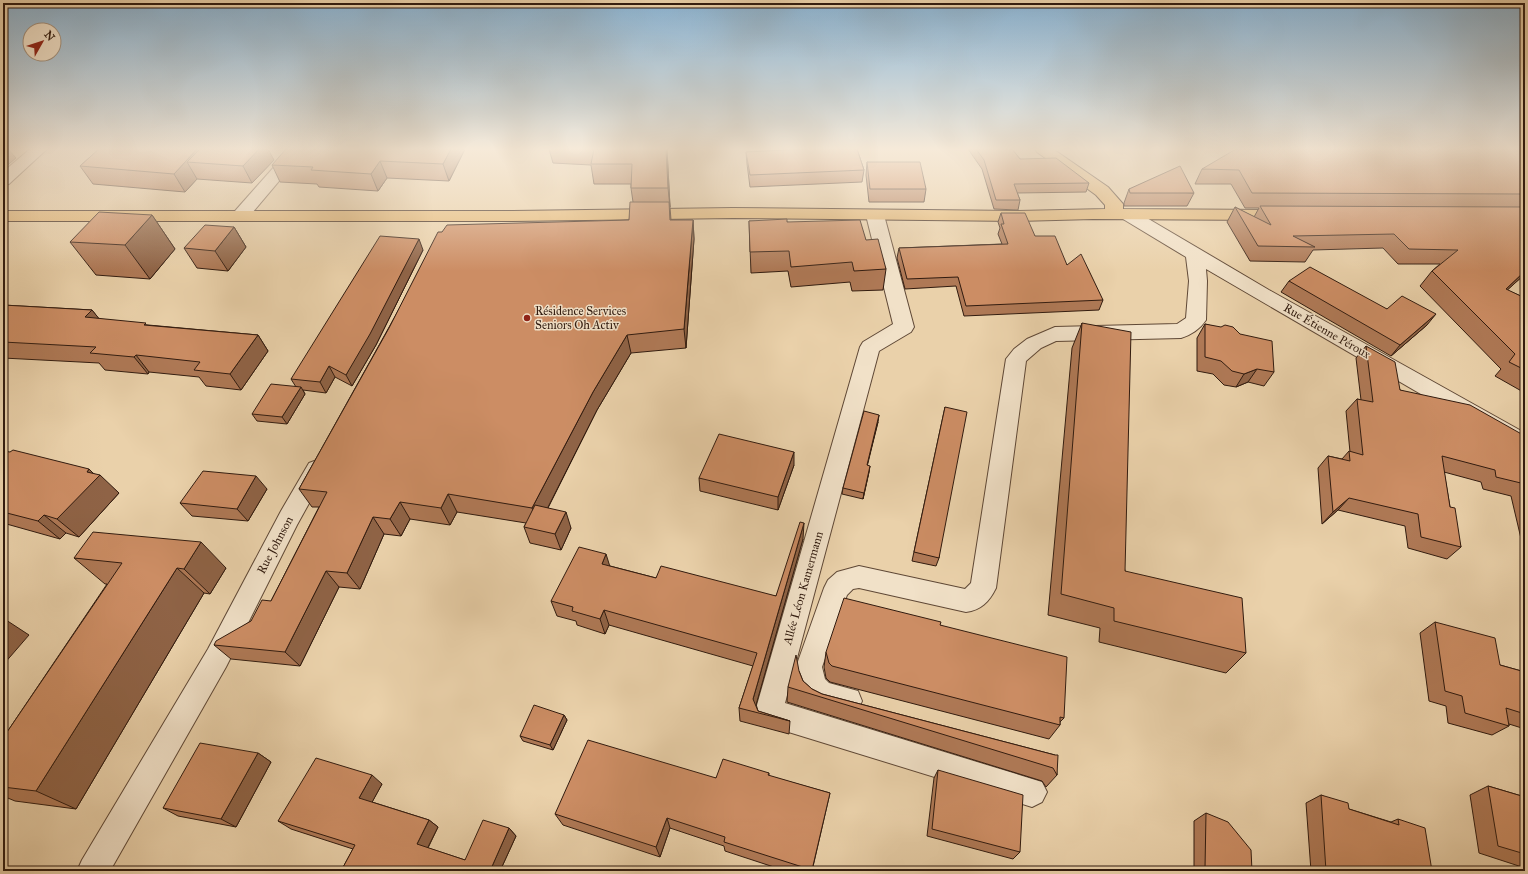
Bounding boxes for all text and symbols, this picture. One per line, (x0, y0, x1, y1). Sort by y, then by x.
north arrow (22, 22, 62, 62)
text: N (41, 28, 58, 44)
street label: Rue Étienne Péroux (1281, 299, 1374, 362)
place label: Résidence Services Seniors Oh Activ (535, 304, 626, 332)
marker: Résidence Services Seniors Oh Activ (522, 313, 532, 323)
street label: Rue Johnson (254, 513, 297, 577)
street label: Allée Léon Kamermann (780, 529, 826, 647)

